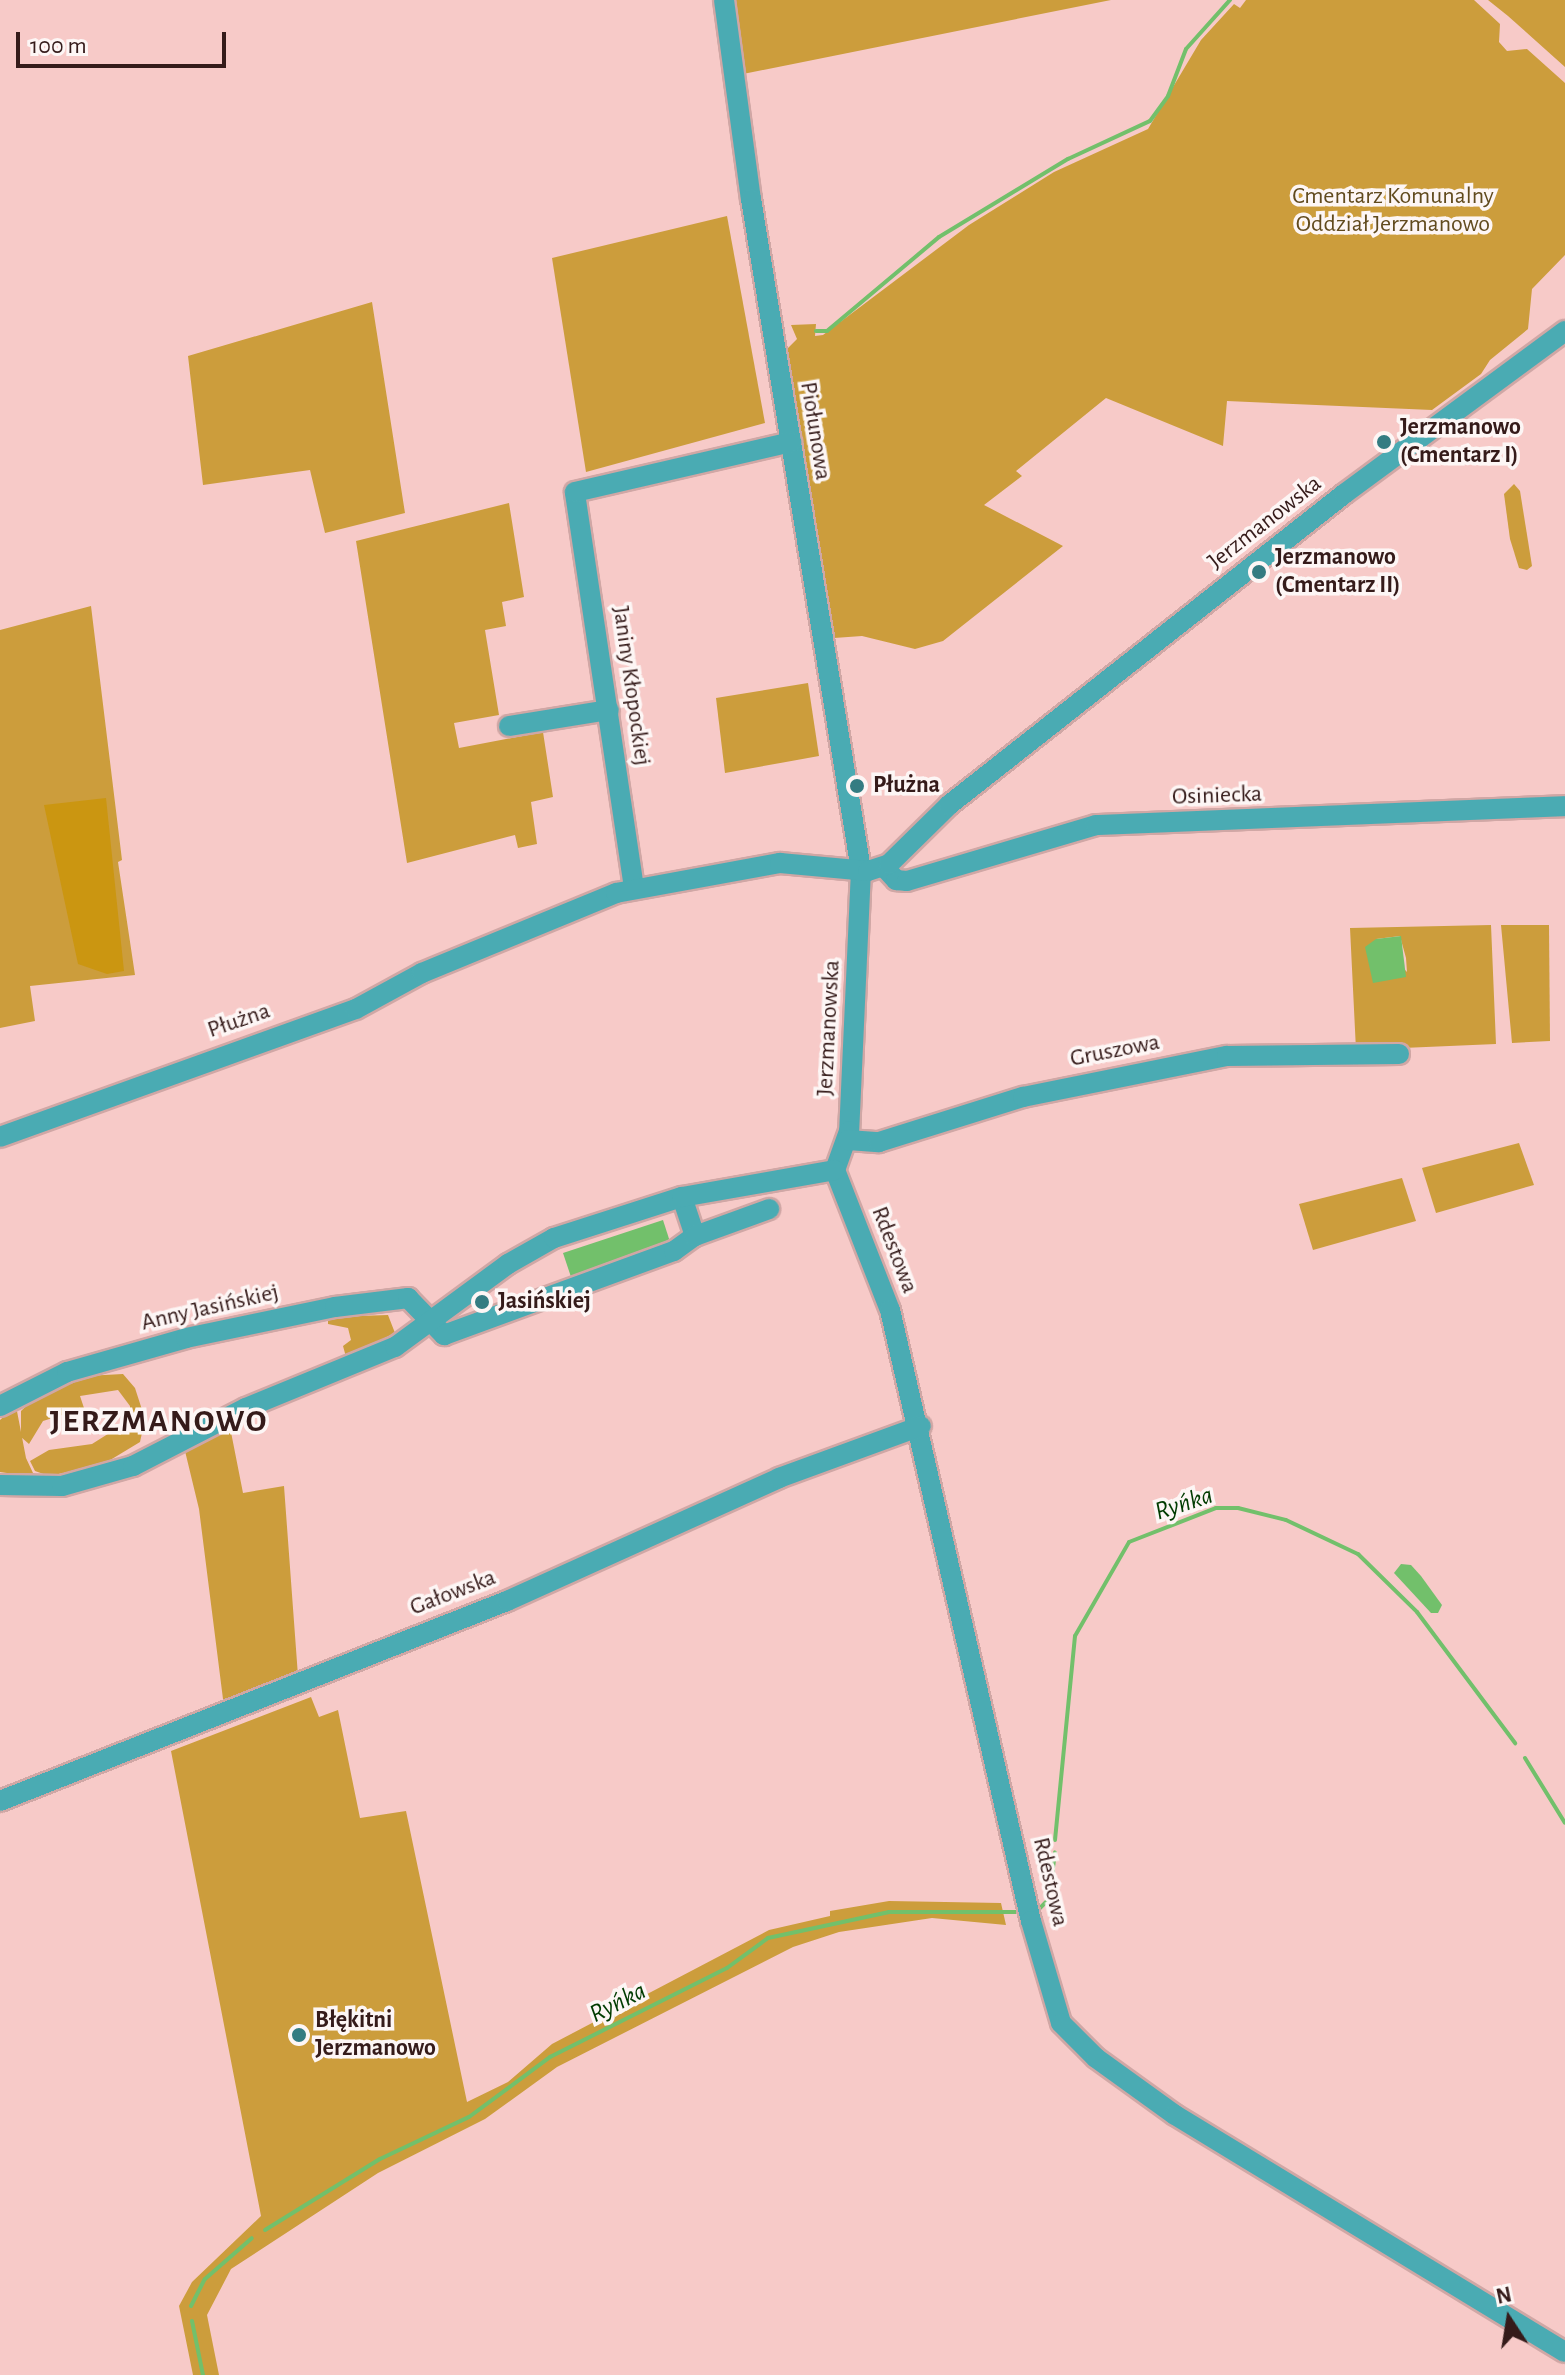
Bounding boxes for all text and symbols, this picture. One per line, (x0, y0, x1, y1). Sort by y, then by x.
scale bar (20, 16, 230, 66)
text: 100 m (30, 34, 87, 58)
park label: Cmentarz Komunalny Oddział Jerzmanowo (1292, 183, 1494, 239)
street label: Piołunowa (793, 380, 837, 482)
place label: Jerzmanowo (Cmentarz I) (1400, 414, 1521, 470)
marker: Jerzmanowo (Cmentarz I) (1375, 433, 1393, 451)
street label: Jerzmanowska (1202, 470, 1328, 576)
place label: Jerzmanowo (Cmentarz II) (1275, 544, 1401, 600)
marker: Jerzmanowo (Cmentarz II) (1250, 563, 1268, 581)
street label: Janiny Kłopockiej (606, 604, 656, 768)
place label: Płużna (873, 772, 940, 800)
marker: Płużna (848, 777, 866, 795)
street label: Osiniecka (1172, 780, 1262, 812)
street label: Jerzmanowska (811, 959, 847, 1097)
street label: Płużna (204, 997, 274, 1045)
street label: Gruszowa (1068, 1028, 1162, 1074)
street label: Rdestowa (864, 1203, 924, 1297)
street label: Anny Jasińskiej (139, 1278, 281, 1338)
place label: Jasińskiej (498, 1288, 591, 1316)
marker: Jasińskiej (473, 1293, 491, 1311)
district label: JERZMANOWO (50, 1402, 268, 1440)
water label: Ryńka (1151, 1480, 1217, 1528)
street label: Gałowska (406, 1564, 500, 1622)
street label: Rdestowa (1026, 1835, 1074, 1929)
water label: Ryńka (584, 1976, 652, 2030)
place label: Błękitni Jerzmanowo (315, 2007, 436, 2063)
marker: Błękitni Jerzmanowo (290, 2026, 308, 2044)
north arrow (1469, 2279, 1549, 2359)
text: N (1494, 2283, 1514, 2308)

